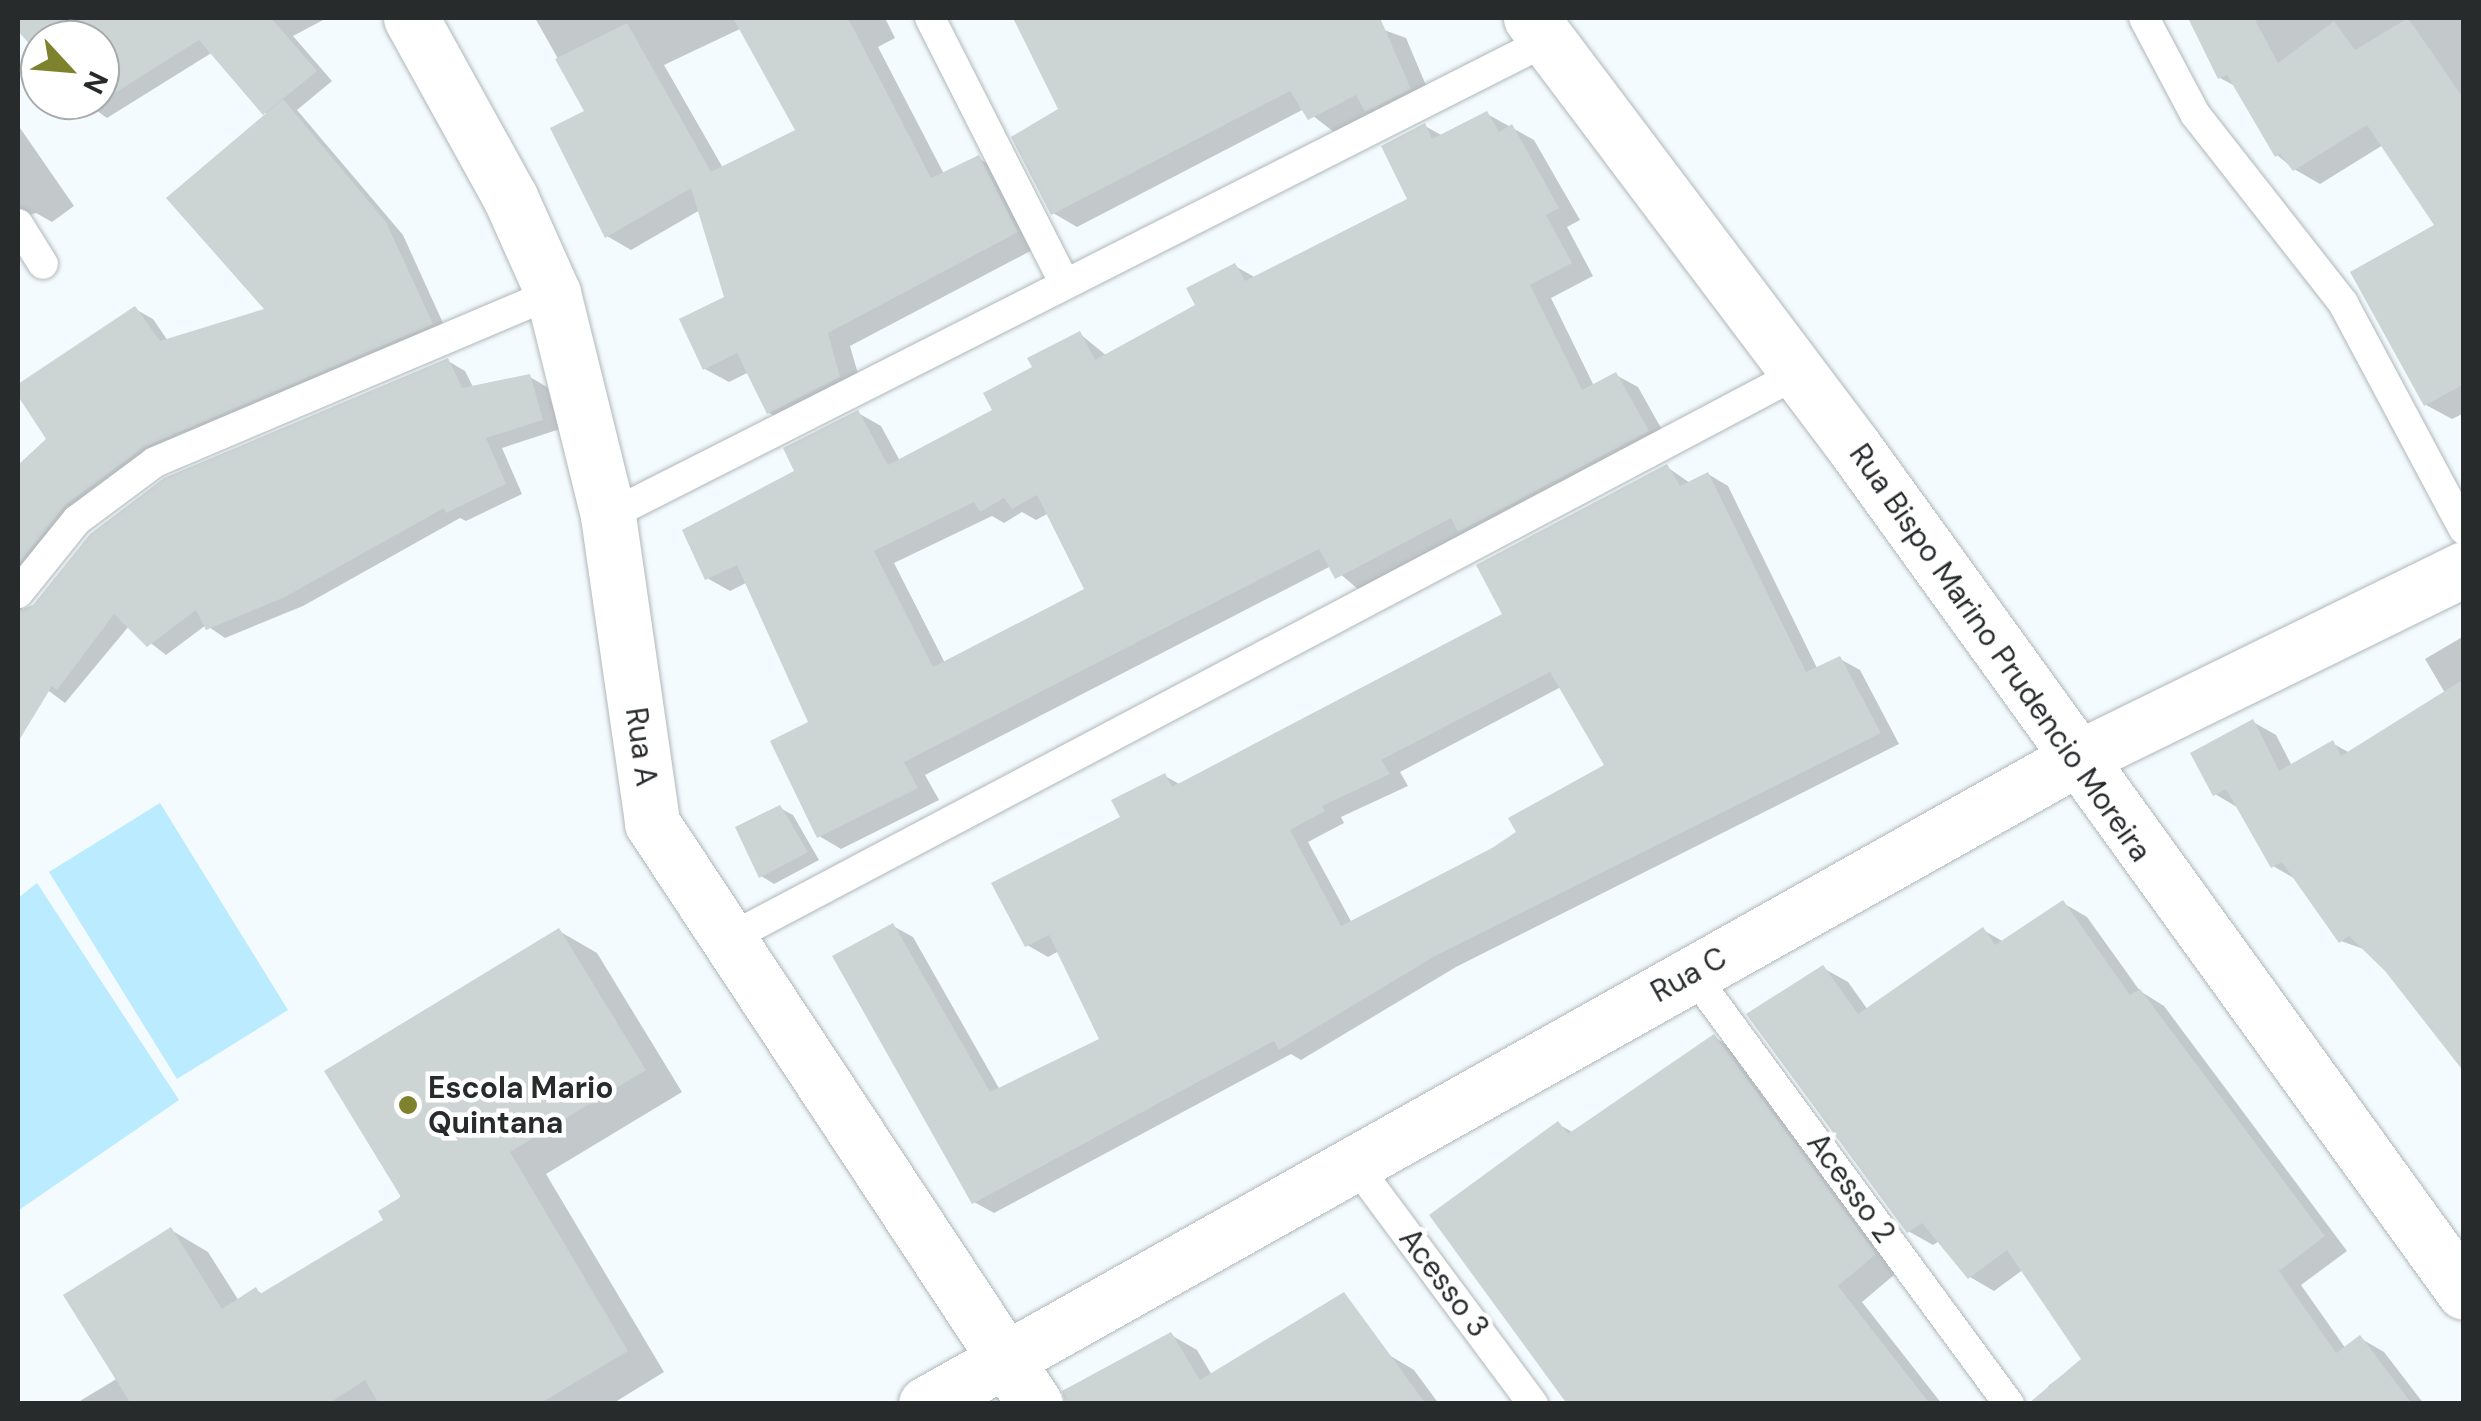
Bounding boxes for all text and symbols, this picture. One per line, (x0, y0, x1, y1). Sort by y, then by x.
north arrow (20, 20, 120, 120)
text: N (75, 65, 117, 100)
street label: Rua Bispo Marino Prudencio Moreira (1842, 437, 2158, 869)
street label: Rua A (618, 705, 664, 789)
street label: Rua C (1645, 940, 1733, 1010)
place label: Escola Mario Quintana (428, 1070, 614, 1140)
marker: Escola Mario Quintana (397, 1094, 419, 1116)
street label: Acesso 2 (1799, 1126, 1903, 1250)
street label: Acesso 3 (1391, 1221, 1497, 1345)

